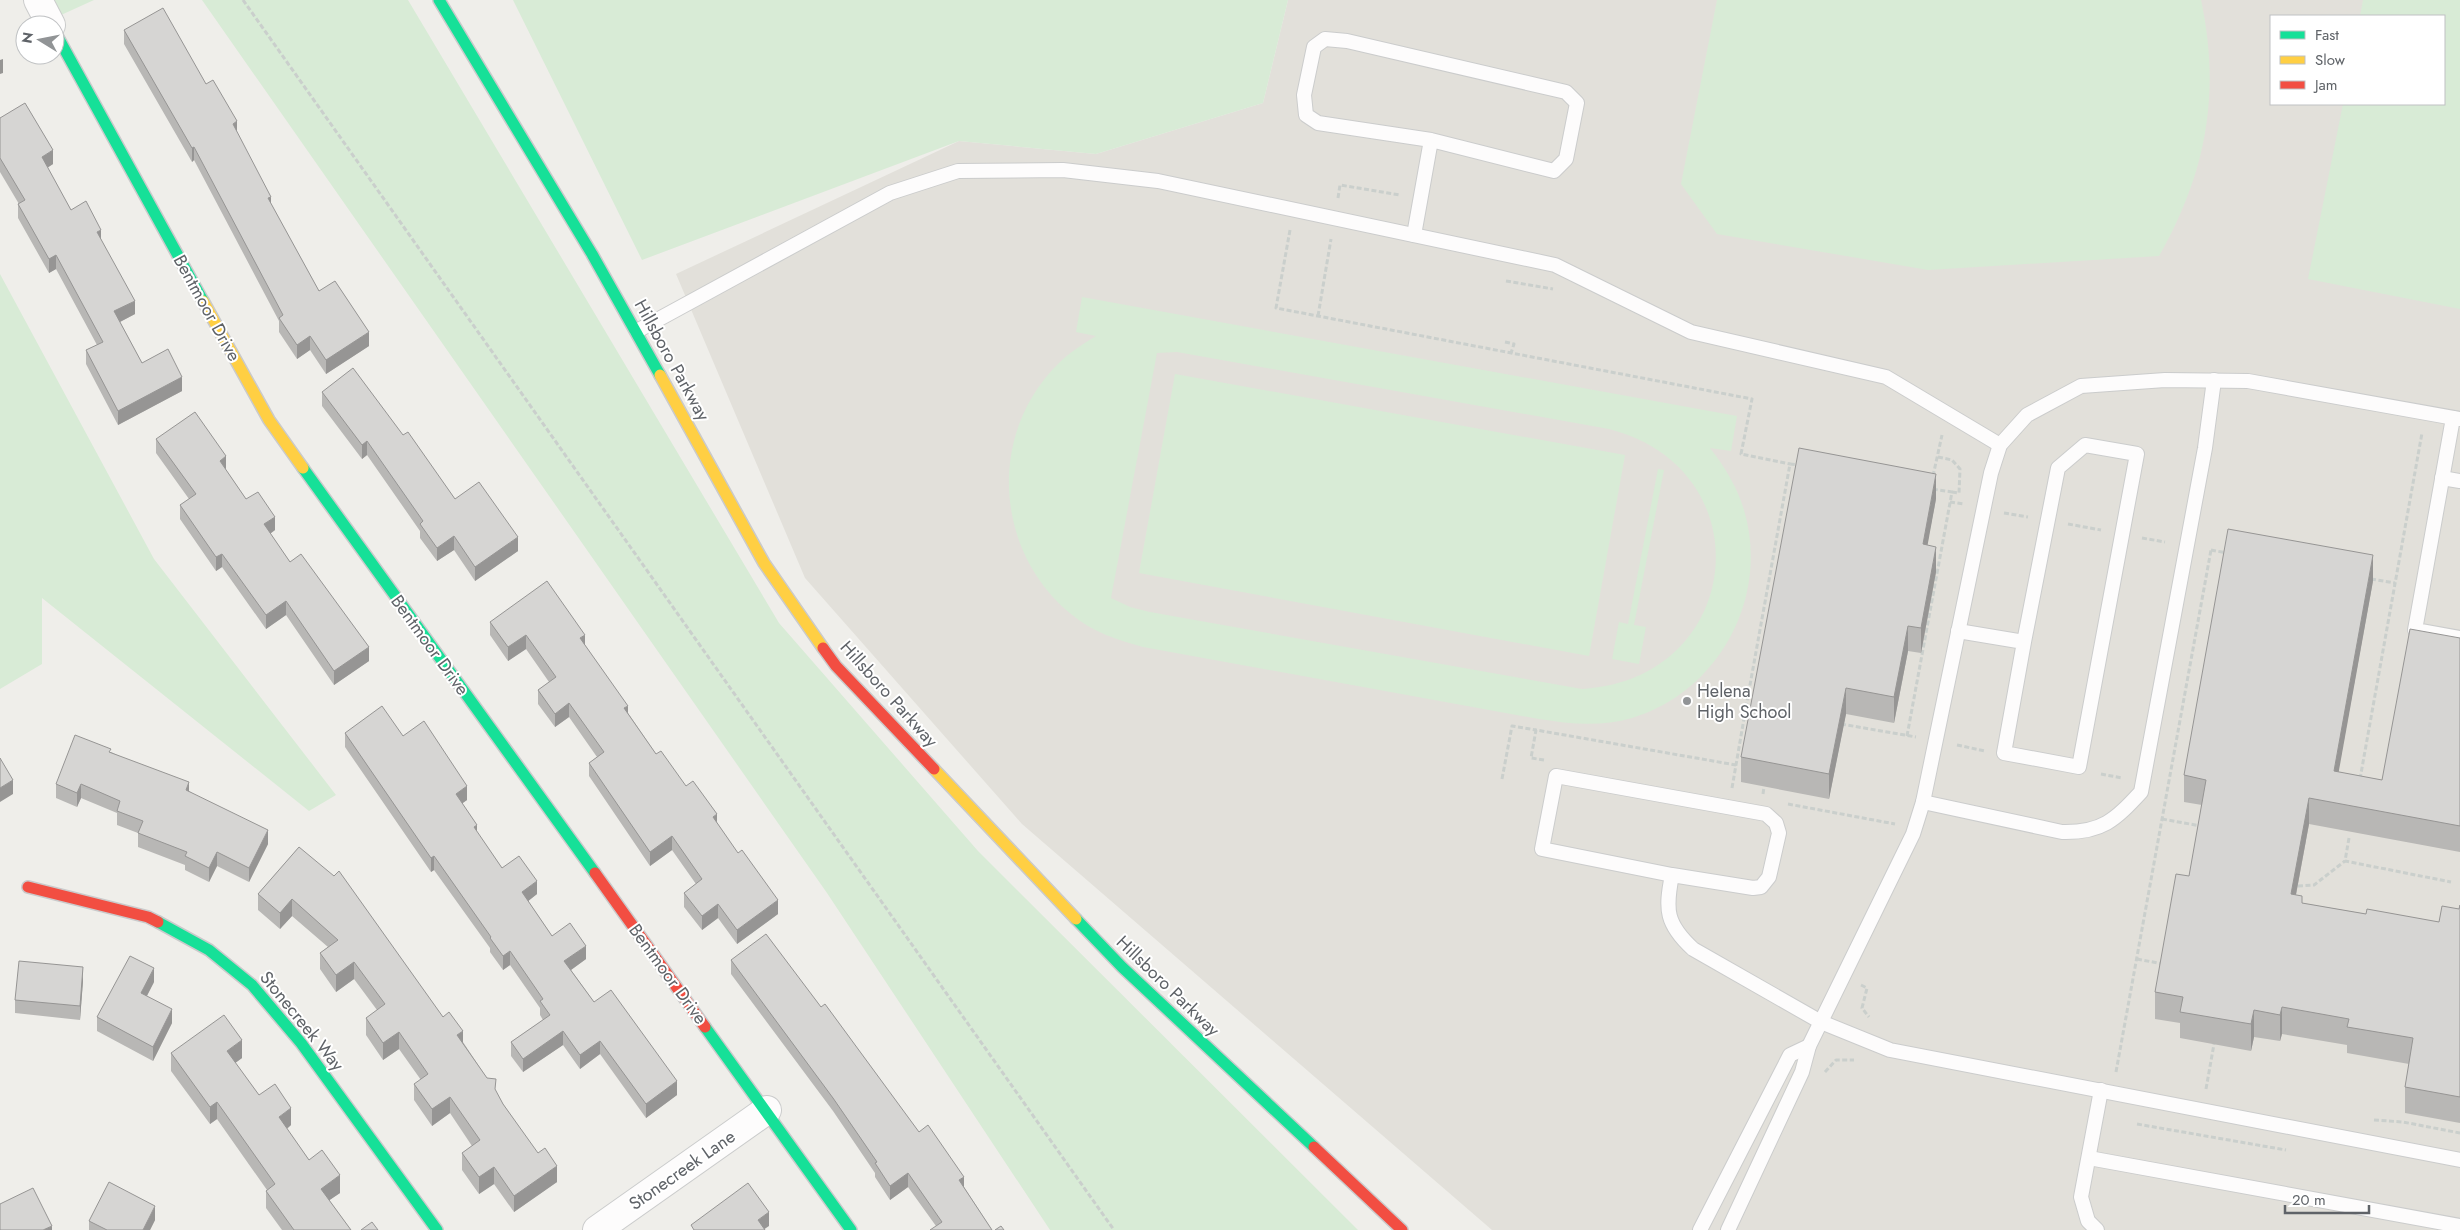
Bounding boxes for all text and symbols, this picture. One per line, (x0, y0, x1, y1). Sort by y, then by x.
north arrow (15, 15, 65, 65)
legend (2270, 15, 2445, 105)
text: Fast (2315, 24, 2339, 46)
text: N (16, 31, 38, 45)
text: Slow (2315, 49, 2346, 71)
text: Jam (2313, 74, 2338, 96)
street label: Bentmoor Drive (167, 250, 247, 366)
street label: Hillsboro Parkway (628, 294, 716, 426)
street label: Bentmoor Drive (385, 589, 475, 701)
street label: Hillsboro Parkway (834, 635, 944, 753)
place label: Helena High School (1697, 678, 1791, 725)
marker: Helena High School (1681, 695, 1693, 707)
street label: Bentmoor Drive (623, 918, 713, 1030)
street label: Hillsboro Parkway (1110, 930, 1226, 1042)
street label: Stonecreek Way (254, 966, 350, 1076)
street label: Stonecreek Lane (624, 1124, 740, 1216)
scale bar (2285, 1182, 2369, 1214)
text: 20 m (2292, 1189, 2326, 1211)

